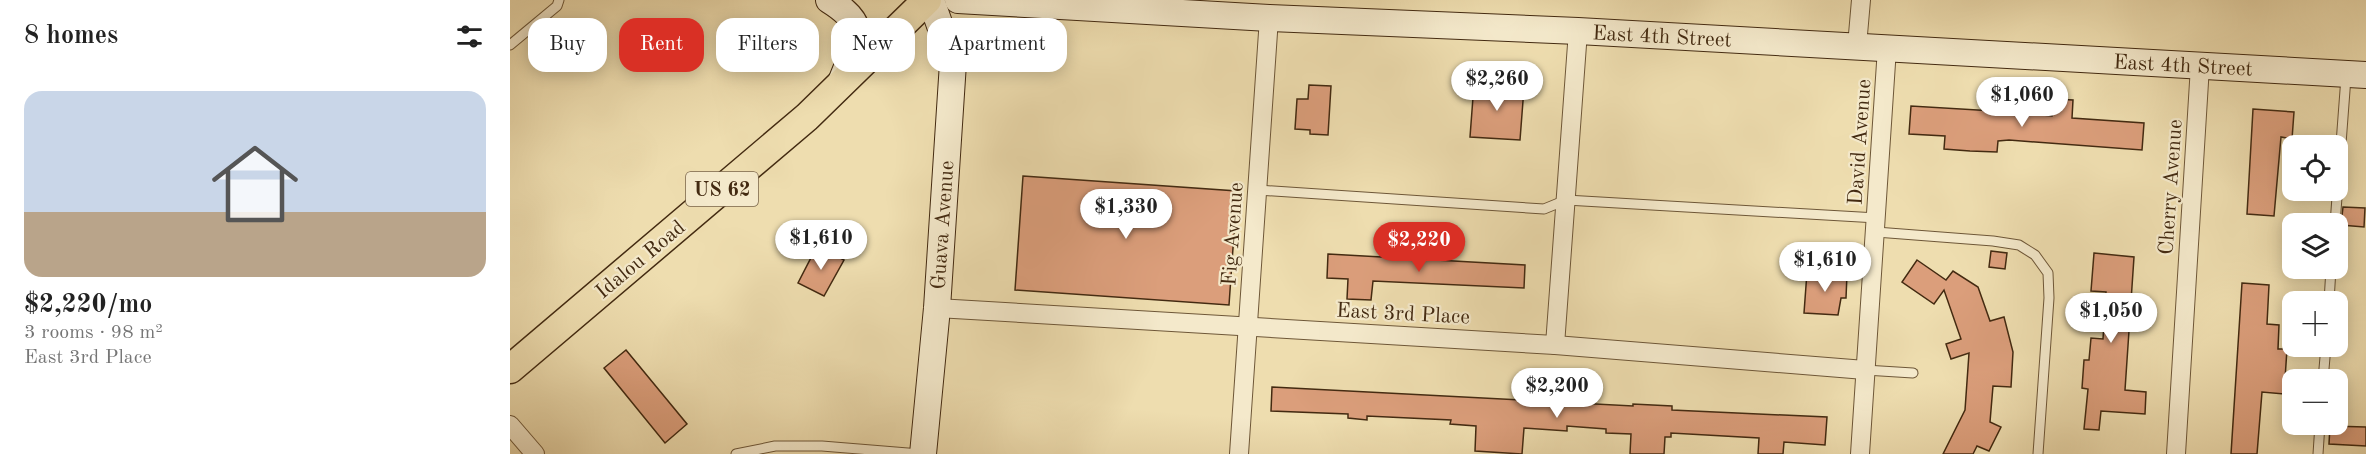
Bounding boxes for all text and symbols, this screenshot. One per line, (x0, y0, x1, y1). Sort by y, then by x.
chip: Buy (528, 18, 607, 72)
chip: Rent (619, 18, 704, 72)
chip: Filters (716, 18, 819, 72)
chip: New (831, 18, 915, 72)
chip: Apartment (927, 18, 1067, 72)
icon: filters (453, 20, 486, 53)
text: 8 homes (24, 23, 118, 49)
street label: East 4th Street (1592, 23, 1732, 52)
street label: East 4th Street (2113, 52, 2253, 81)
pin: $2,260 (1448, 61, 1546, 112)
text: $2,260 (1465, 70, 1529, 90)
pin: $1,060 (1973, 77, 2071, 128)
street label: David Avenue (1846, 78, 1875, 206)
text: $1,060 (1990, 86, 2054, 106)
street label: Cherry Avenue (2156, 118, 2187, 256)
icon: home (201, 130, 309, 238)
map controls (2282, 135, 2348, 435)
button: locate (2282, 135, 2348, 201)
street label: Guava Avenue (929, 160, 958, 290)
road number: US 62 (686, 172, 758, 206)
street label: Fig Avenue (1219, 182, 1248, 287)
pin: $1,330 (1077, 189, 1175, 240)
text: $1,330 (1094, 198, 1158, 218)
button: layers (2282, 213, 2348, 279)
street label: Idalou Road (592, 217, 690, 303)
pin: $1,610 (772, 220, 870, 271)
pin: $2,220 (1370, 222, 1468, 273)
text: $1,610 (789, 229, 853, 249)
text: $2,220 (1387, 231, 1451, 251)
pin: $1,610 (1776, 242, 1874, 293)
text: $1,610 (1793, 251, 1857, 271)
button: + (2282, 291, 2348, 357)
text: $2,220/mo (24, 292, 152, 318)
pin: $1,050 (2062, 293, 2160, 344)
street label: East 3rd Place (1335, 301, 1470, 328)
text: $1,050 (2079, 302, 2143, 322)
text: 3 rooms · 98 m² (24, 323, 163, 343)
text: East 3rd Place (24, 348, 152, 368)
pin: $2,200 (1508, 368, 1606, 419)
button: − (2282, 369, 2348, 435)
text: $2,200 (1525, 377, 1589, 397)

